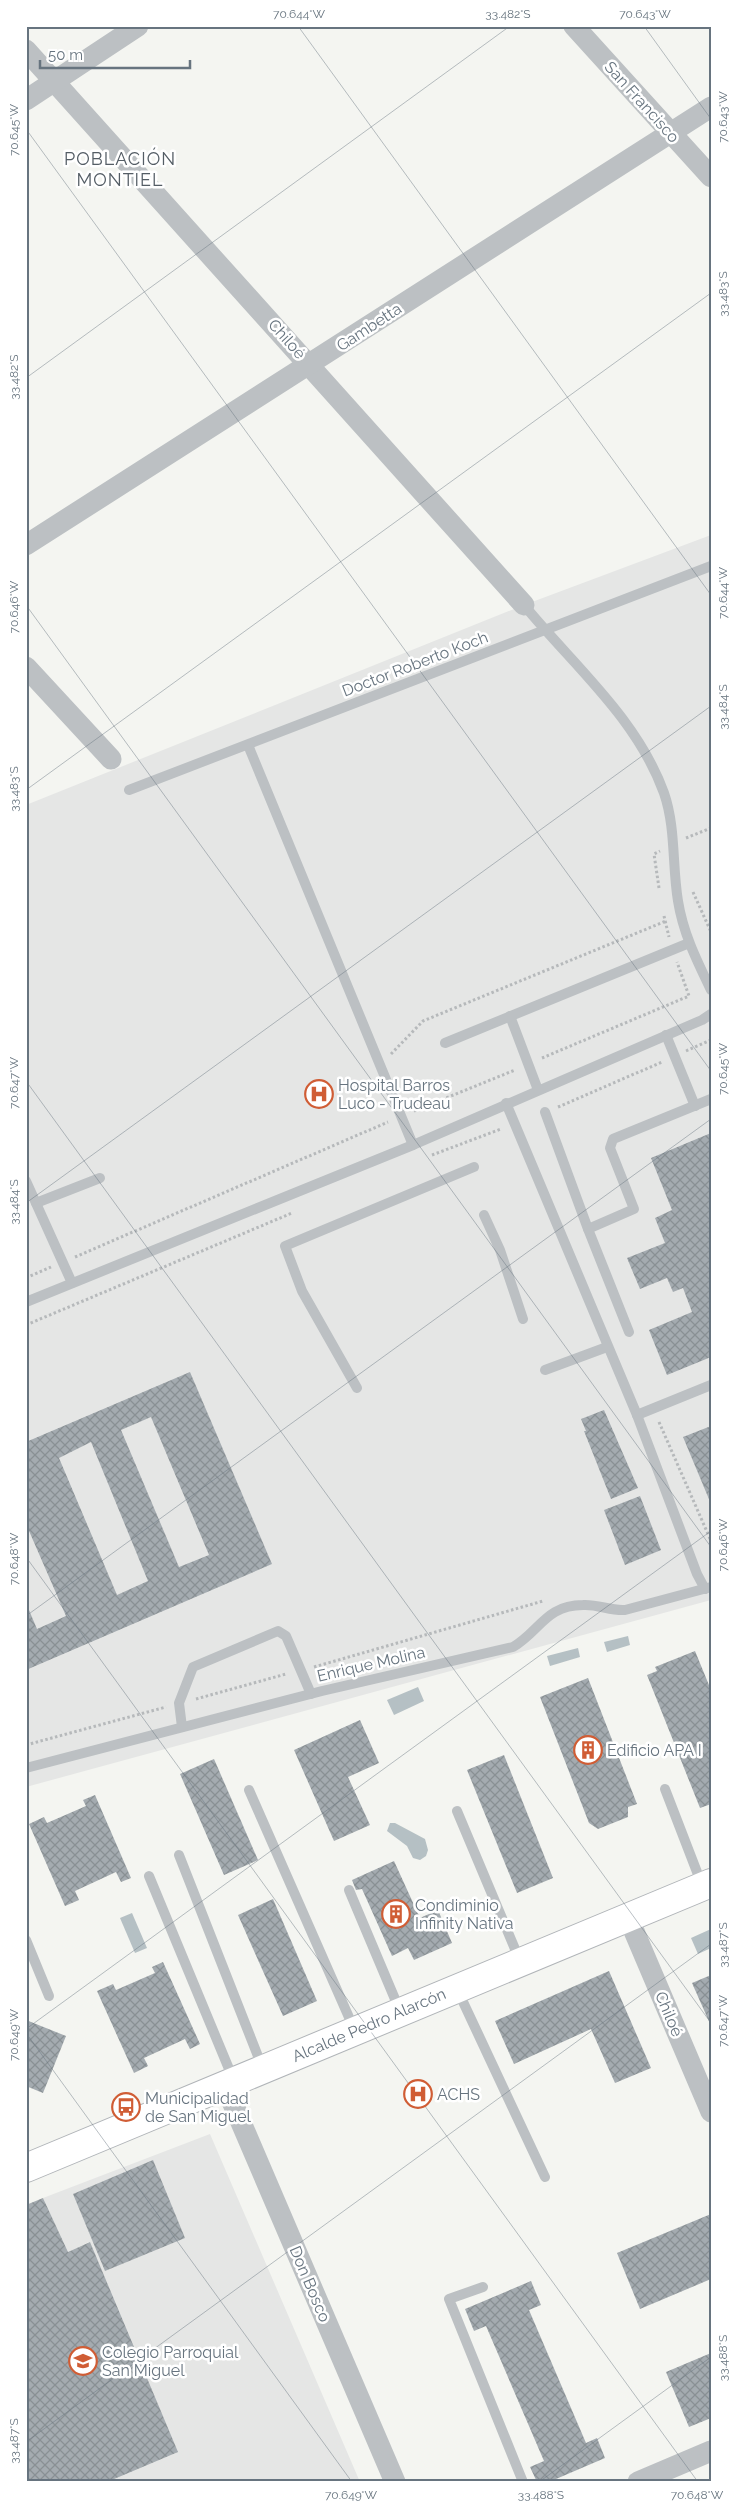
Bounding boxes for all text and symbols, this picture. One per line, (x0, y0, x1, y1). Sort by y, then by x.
text: 70.644°W (273, 7, 325, 21)
text: 33.482°S (485, 7, 531, 21)
text: 70.643°W (619, 7, 671, 21)
scale bar (40, 38, 190, 70)
text: 50 m (48, 46, 83, 64)
street label: San Francisco (601, 58, 683, 146)
text: 70.643°W (716, 91, 730, 143)
text: 70.645°W (7, 104, 21, 156)
district label: POBLACIÓN MONTIEL (64, 147, 176, 190)
text: 33.483°S (716, 271, 730, 317)
street label: Gambetta (333, 299, 405, 355)
street label: Chiloé (264, 315, 310, 363)
text: 33.482°S (7, 354, 21, 400)
text: 70.644°W (716, 567, 730, 619)
text: 70.646°W (7, 580, 21, 633)
street label: Doctor Roberto Koch (339, 627, 491, 701)
text: 33.484°S (716, 684, 730, 730)
text: 33.483°S (7, 766, 21, 812)
text: 70.645°W (716, 1043, 730, 1095)
text: 70.647°W (7, 1057, 21, 1109)
place label: Hospital Barros Luco - Trudeau (338, 1076, 451, 1113)
hospital icon: Hospital Barros Luco - Trudeau (304, 1079, 334, 1109)
text: 33.484°S (7, 1179, 21, 1225)
text: 70.646°W (716, 1518, 730, 1571)
text: 70.648°W (7, 1532, 21, 1585)
street label: Enrique Molina (315, 1642, 427, 1686)
building icon: Edificio APA I (573, 1735, 603, 1765)
place label: Edificio APA I (607, 1741, 702, 1760)
place label: Condiminio Infinity Nativa (415, 1896, 514, 1933)
building icon: Condiminio Infinity Nativa (381, 1899, 411, 1929)
text: 33.487°S (716, 1922, 730, 1968)
street label: Alcalde Pedro Alarcón (289, 1984, 449, 2066)
street label: Chiloé (651, 1989, 687, 2039)
text: 70.647°W (716, 1995, 730, 2047)
text: 70.649°W (7, 2008, 21, 2061)
hospital icon: ACHS (403, 2079, 433, 2109)
place label: ACHS (437, 2085, 480, 2104)
place label: Municipalidad de San Miguel (145, 2089, 252, 2126)
bus stop icon: Municipalidad de San Miguel (111, 2092, 141, 2122)
street label: Don Bosco (286, 2243, 334, 2325)
text: 33.488°S (716, 2335, 730, 2381)
place label: Colegio Parroquial San Miguel (102, 2343, 239, 2380)
school or university icon: Colegio Parroquial San Miguel (68, 2346, 98, 2376)
text: 33.487°S (7, 2418, 21, 2464)
text: 70.649°W (325, 2488, 378, 2502)
text: 33.488°S (518, 2488, 564, 2502)
text: 70.648°W (671, 2488, 724, 2502)

